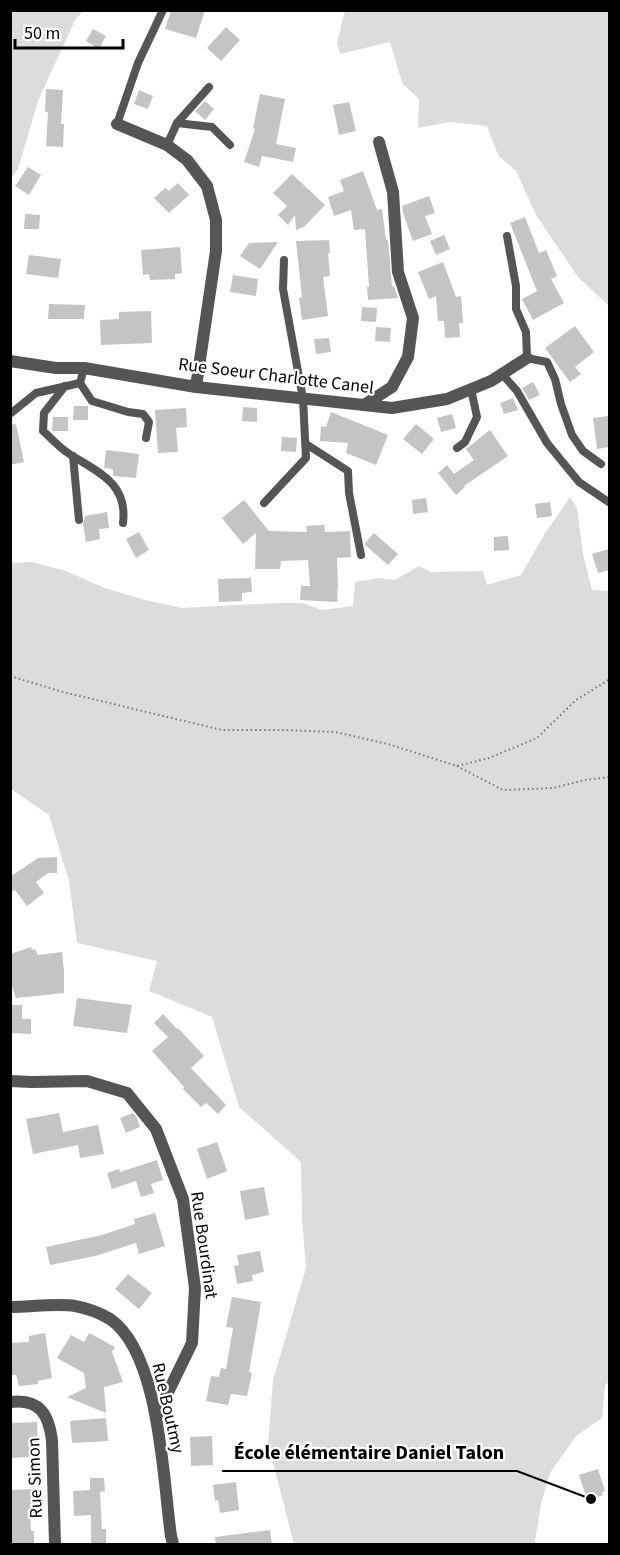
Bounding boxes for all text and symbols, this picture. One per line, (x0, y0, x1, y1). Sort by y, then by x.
scale bar (15, 12, 123, 50)
text: 50 m (24, 21, 60, 46)
street label: Rue Soeur Charlotte Canel (177, 352, 375, 400)
street label: Rue Bourdinat (184, 1190, 224, 1300)
street label: Rue Boutmy (145, 1360, 191, 1456)
callout: École élémentaire Daniel Talon (222, 1433, 517, 1471)
street label: Rue Simon (21, 1437, 49, 1519)
text: École élémentaire Daniel Talon (234, 1439, 504, 1467)

